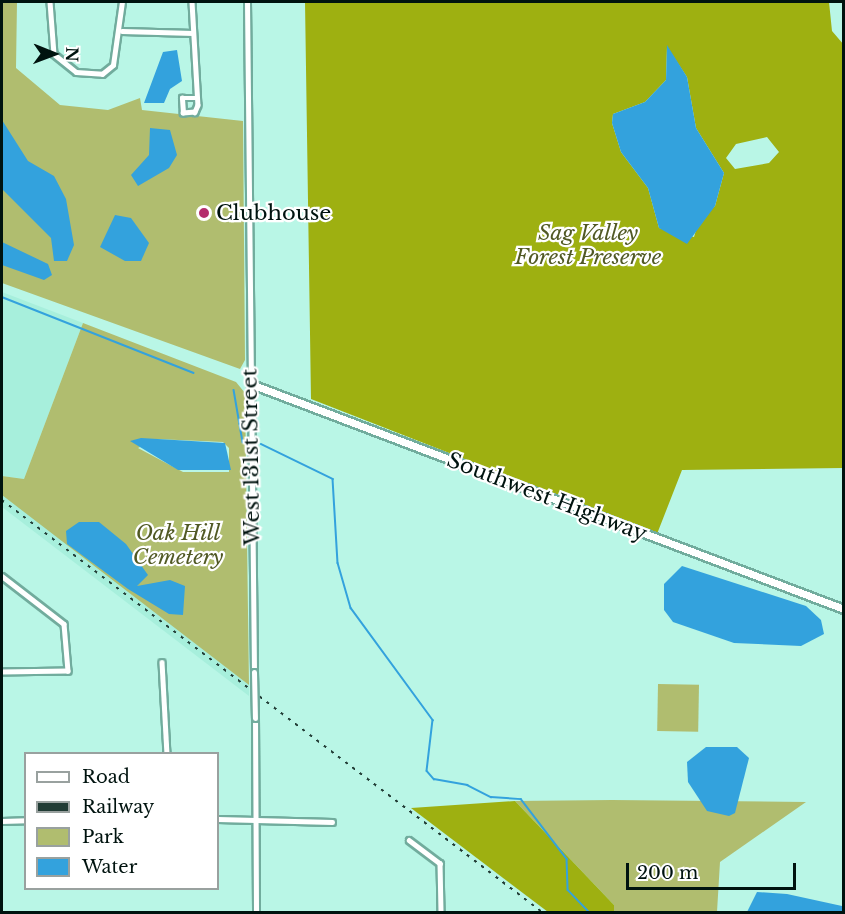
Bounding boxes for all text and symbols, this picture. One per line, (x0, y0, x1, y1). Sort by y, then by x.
north arrow (24, 24, 84, 84)
text: N (62, 47, 82, 62)
place label: Clubhouse (216, 200, 331, 226)
marker: Clubhouse (197, 206, 211, 220)
park label: Sag Valley Forest Preserve (515, 220, 661, 270)
street label: West 131st Street (237, 368, 265, 546)
street label: Southwest Highway (444, 447, 650, 547)
park label: Oak Hill Cemetery (133, 520, 223, 570)
legend (24, 752, 219, 890)
text: Road (82, 766, 130, 788)
text: Railway (82, 796, 154, 818)
text: Park (82, 826, 124, 848)
scale bar (629, 851, 798, 889)
text: Water (82, 856, 137, 878)
text: 200 m (637, 862, 698, 884)

